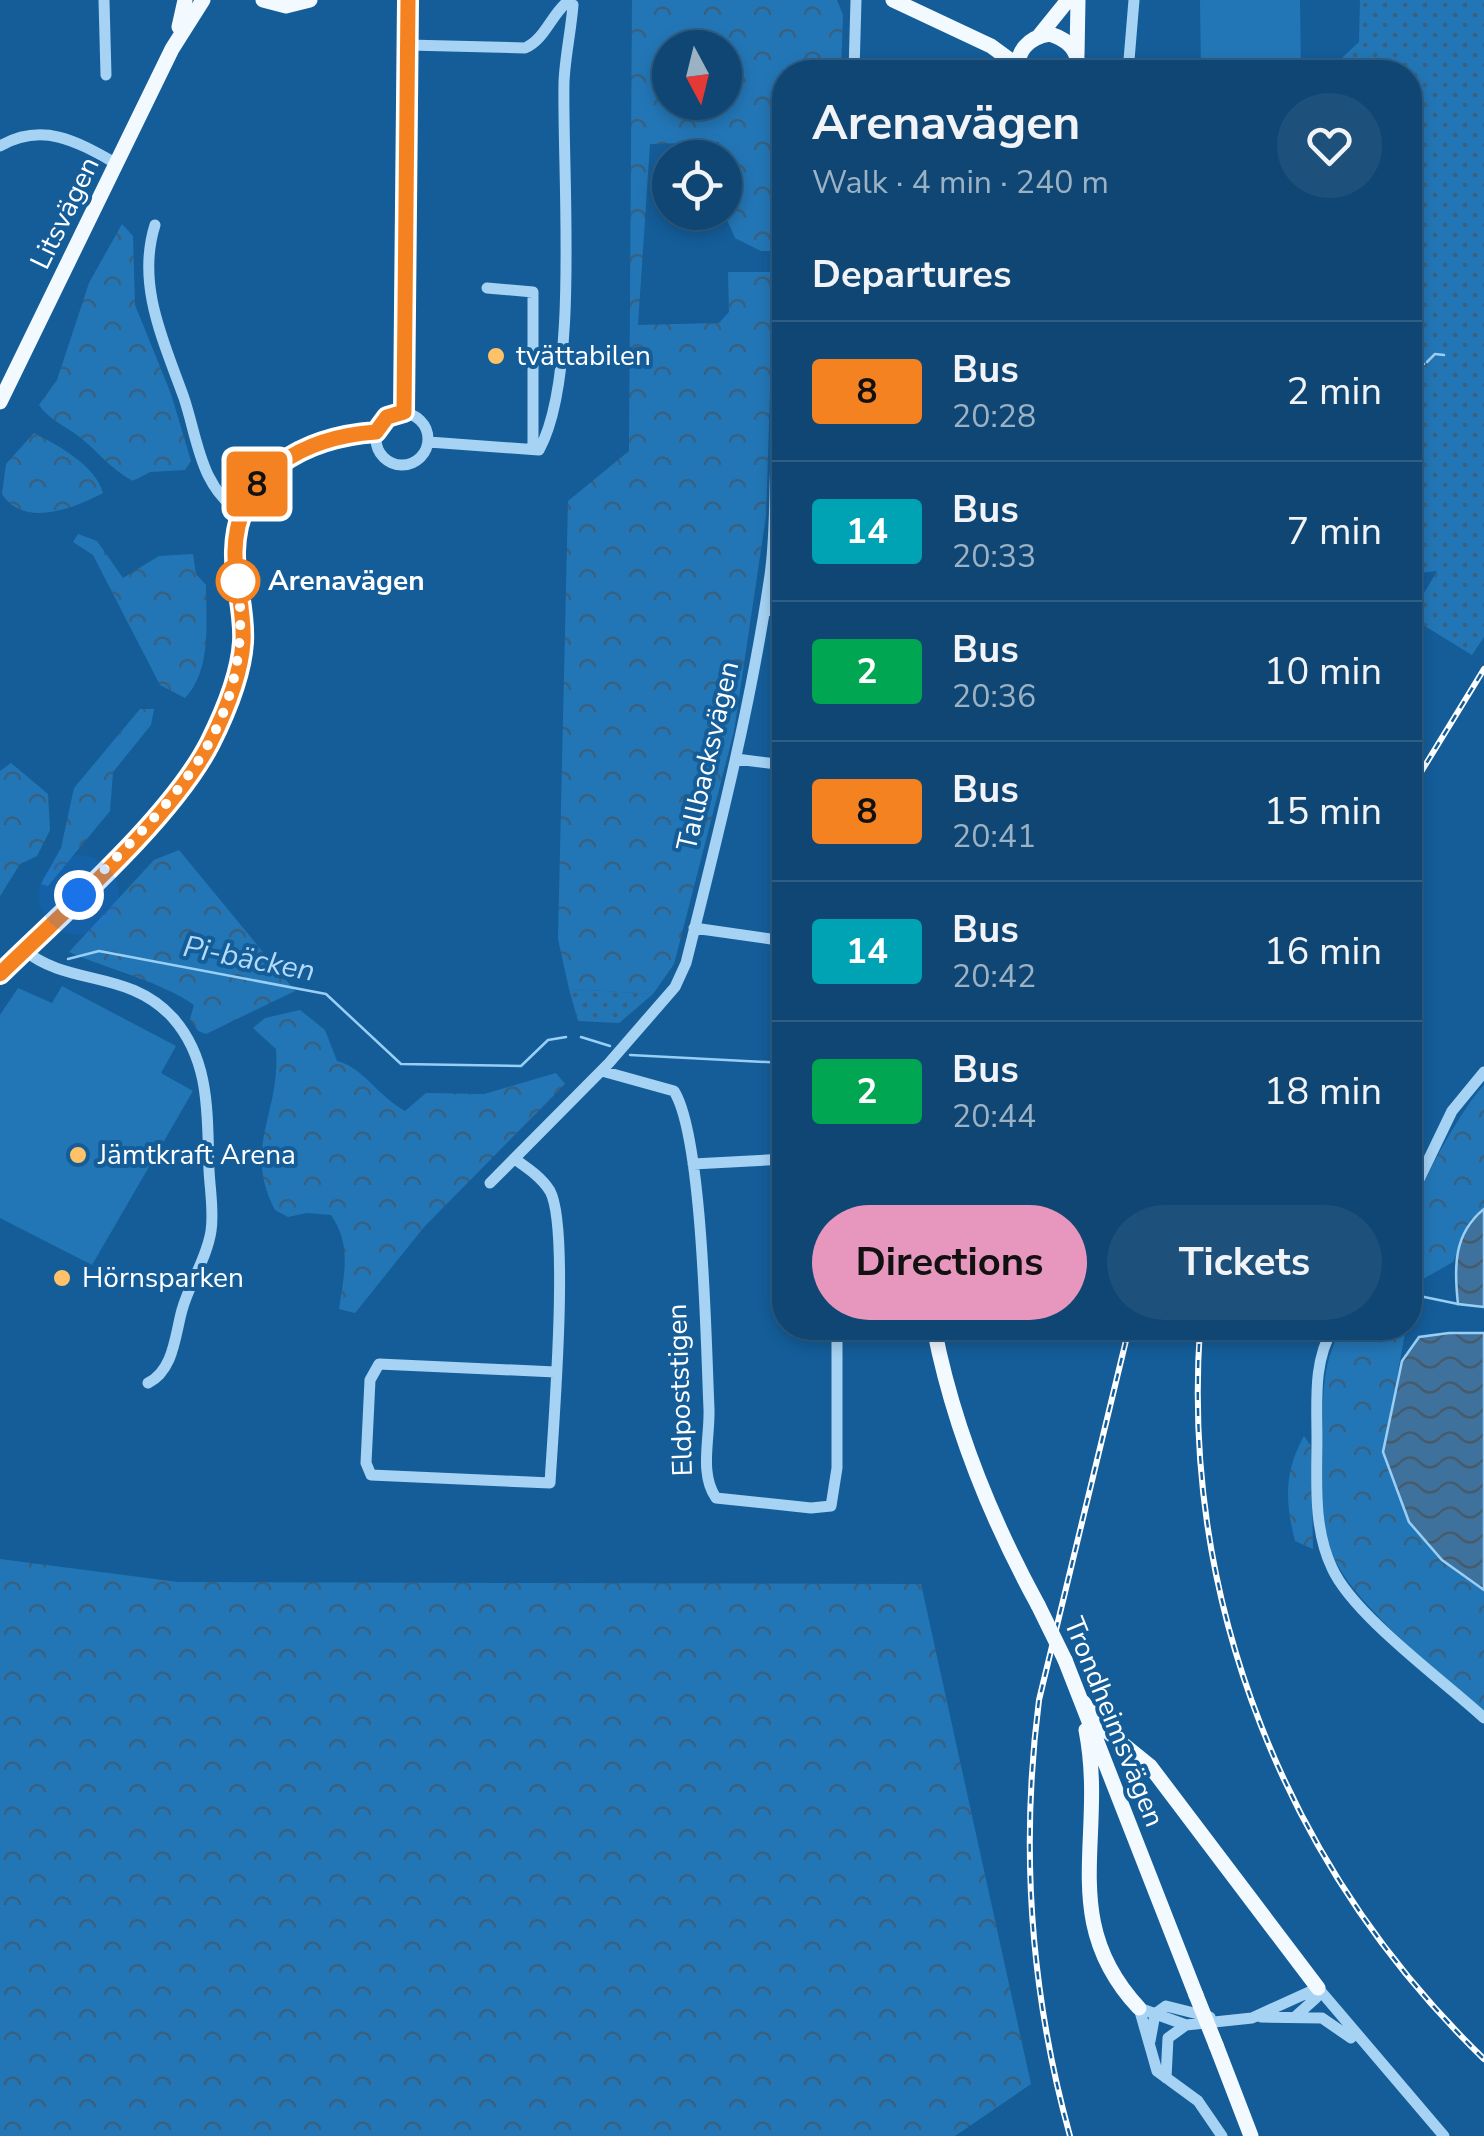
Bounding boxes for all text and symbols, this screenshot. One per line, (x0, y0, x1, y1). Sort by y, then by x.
north arrow (652, 30, 742, 120)
map controls (652, 30, 742, 230)
text: Arenavägen (812, 90, 1080, 156)
button: heart (1277, 93, 1382, 198)
button: locate (652, 140, 742, 230)
street label: Litsvägen (21, 150, 109, 276)
text: Walk · 4 min · 240 m (812, 161, 1109, 204)
text: Departures (812, 249, 1011, 300)
place label: tvättabilen (516, 337, 651, 375)
text: Bus (952, 344, 1019, 395)
marker: tvättabilen (485, 345, 507, 367)
text: 2 min (1287, 366, 1382, 417)
text: 8 (856, 368, 878, 415)
text: 20:28 (952, 395, 1036, 438)
line badge: 8 (224, 452, 290, 516)
text: 8 (246, 461, 268, 508)
text: Bus (952, 484, 1019, 535)
text: 7 min (1287, 506, 1382, 557)
text: 14 (846, 508, 888, 555)
text: 20:33 (952, 535, 1036, 578)
marker: Arenavägen (217, 560, 259, 602)
place label: Arenavägen (268, 562, 425, 600)
text: Bus (952, 624, 1019, 675)
text: 10 min (1264, 646, 1382, 697)
text: 2 (856, 648, 878, 695)
street label: Tallbacksvägen (668, 658, 748, 854)
text: 20:36 (952, 675, 1036, 718)
text: Bus (952, 764, 1019, 815)
text: 15 min (1264, 786, 1382, 837)
text: 8 (856, 788, 878, 835)
text: 20:41 (952, 815, 1036, 858)
your location (54, 870, 104, 920)
text: Bus (952, 904, 1019, 955)
water label: Pi-bäcken (180, 926, 318, 992)
text: 16 min (1264, 926, 1382, 977)
text: 14 (846, 928, 888, 975)
text: 20:42 (952, 955, 1036, 998)
text: Bus (952, 1044, 1019, 1095)
text: 18 min (1264, 1066, 1382, 1117)
text: 2 (856, 1068, 878, 1115)
text: 20:44 (952, 1095, 1036, 1138)
place label: Jämtkraft Arena (97, 1136, 296, 1174)
marker: Jämtkraft Arena (67, 1144, 89, 1166)
button: Directions (812, 1205, 1087, 1320)
button: Tickets (1107, 1205, 1382, 1320)
place label: Hörnsparken (82, 1259, 244, 1297)
marker: Hörnsparken (51, 1267, 73, 1289)
street label: Eldpoststigen (658, 1303, 702, 1477)
street label: Trondheimsvägen (1055, 1612, 1173, 1832)

